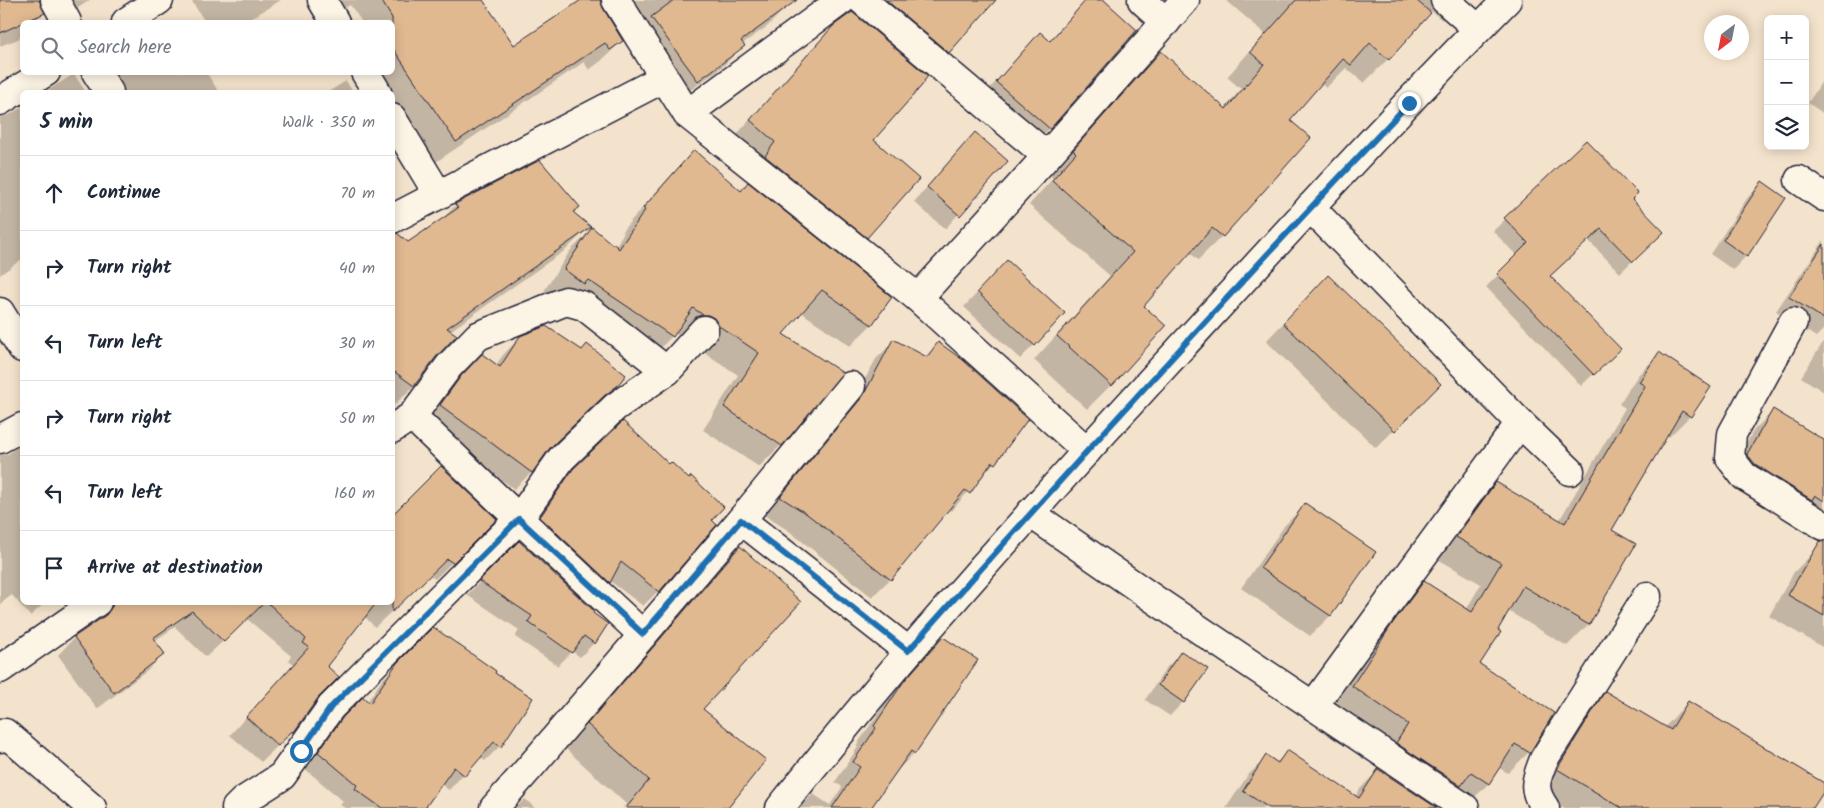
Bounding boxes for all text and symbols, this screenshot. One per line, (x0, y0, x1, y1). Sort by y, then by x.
north arrow (1704, 15, 1749, 60)
map controls (1764, 15, 1809, 150)
button: + (1764, 15, 1809, 60)
search box (20, 20, 395, 75)
text: Search here (78, 33, 172, 63)
icon: search (38, 34, 66, 62)
button: − (1764, 60, 1809, 105)
route end (1398, 92, 1421, 115)
button: layers (1764, 105, 1809, 150)
text: 5 min (40, 106, 93, 139)
text: Walk · 350 m (282, 110, 375, 135)
text: Continue (87, 178, 160, 208)
icon: ahead (40, 179, 68, 207)
text: 70 m (340, 181, 375, 206)
text: Turn right (87, 253, 172, 283)
icon: right (40, 254, 68, 282)
text: 40 m (339, 256, 375, 281)
text: Turn left (87, 328, 162, 358)
icon: left (40, 329, 68, 357)
text: 30 m (339, 331, 375, 356)
text: Turn right (87, 403, 172, 433)
icon: right (40, 404, 68, 432)
text: 50 m (339, 406, 375, 431)
text: Turn left (87, 478, 162, 508)
icon: left (40, 479, 68, 507)
text: 160 m (334, 481, 375, 506)
text: Arrive at destination (87, 553, 263, 583)
icon: arrive (40, 554, 68, 582)
route start (290, 740, 313, 763)

